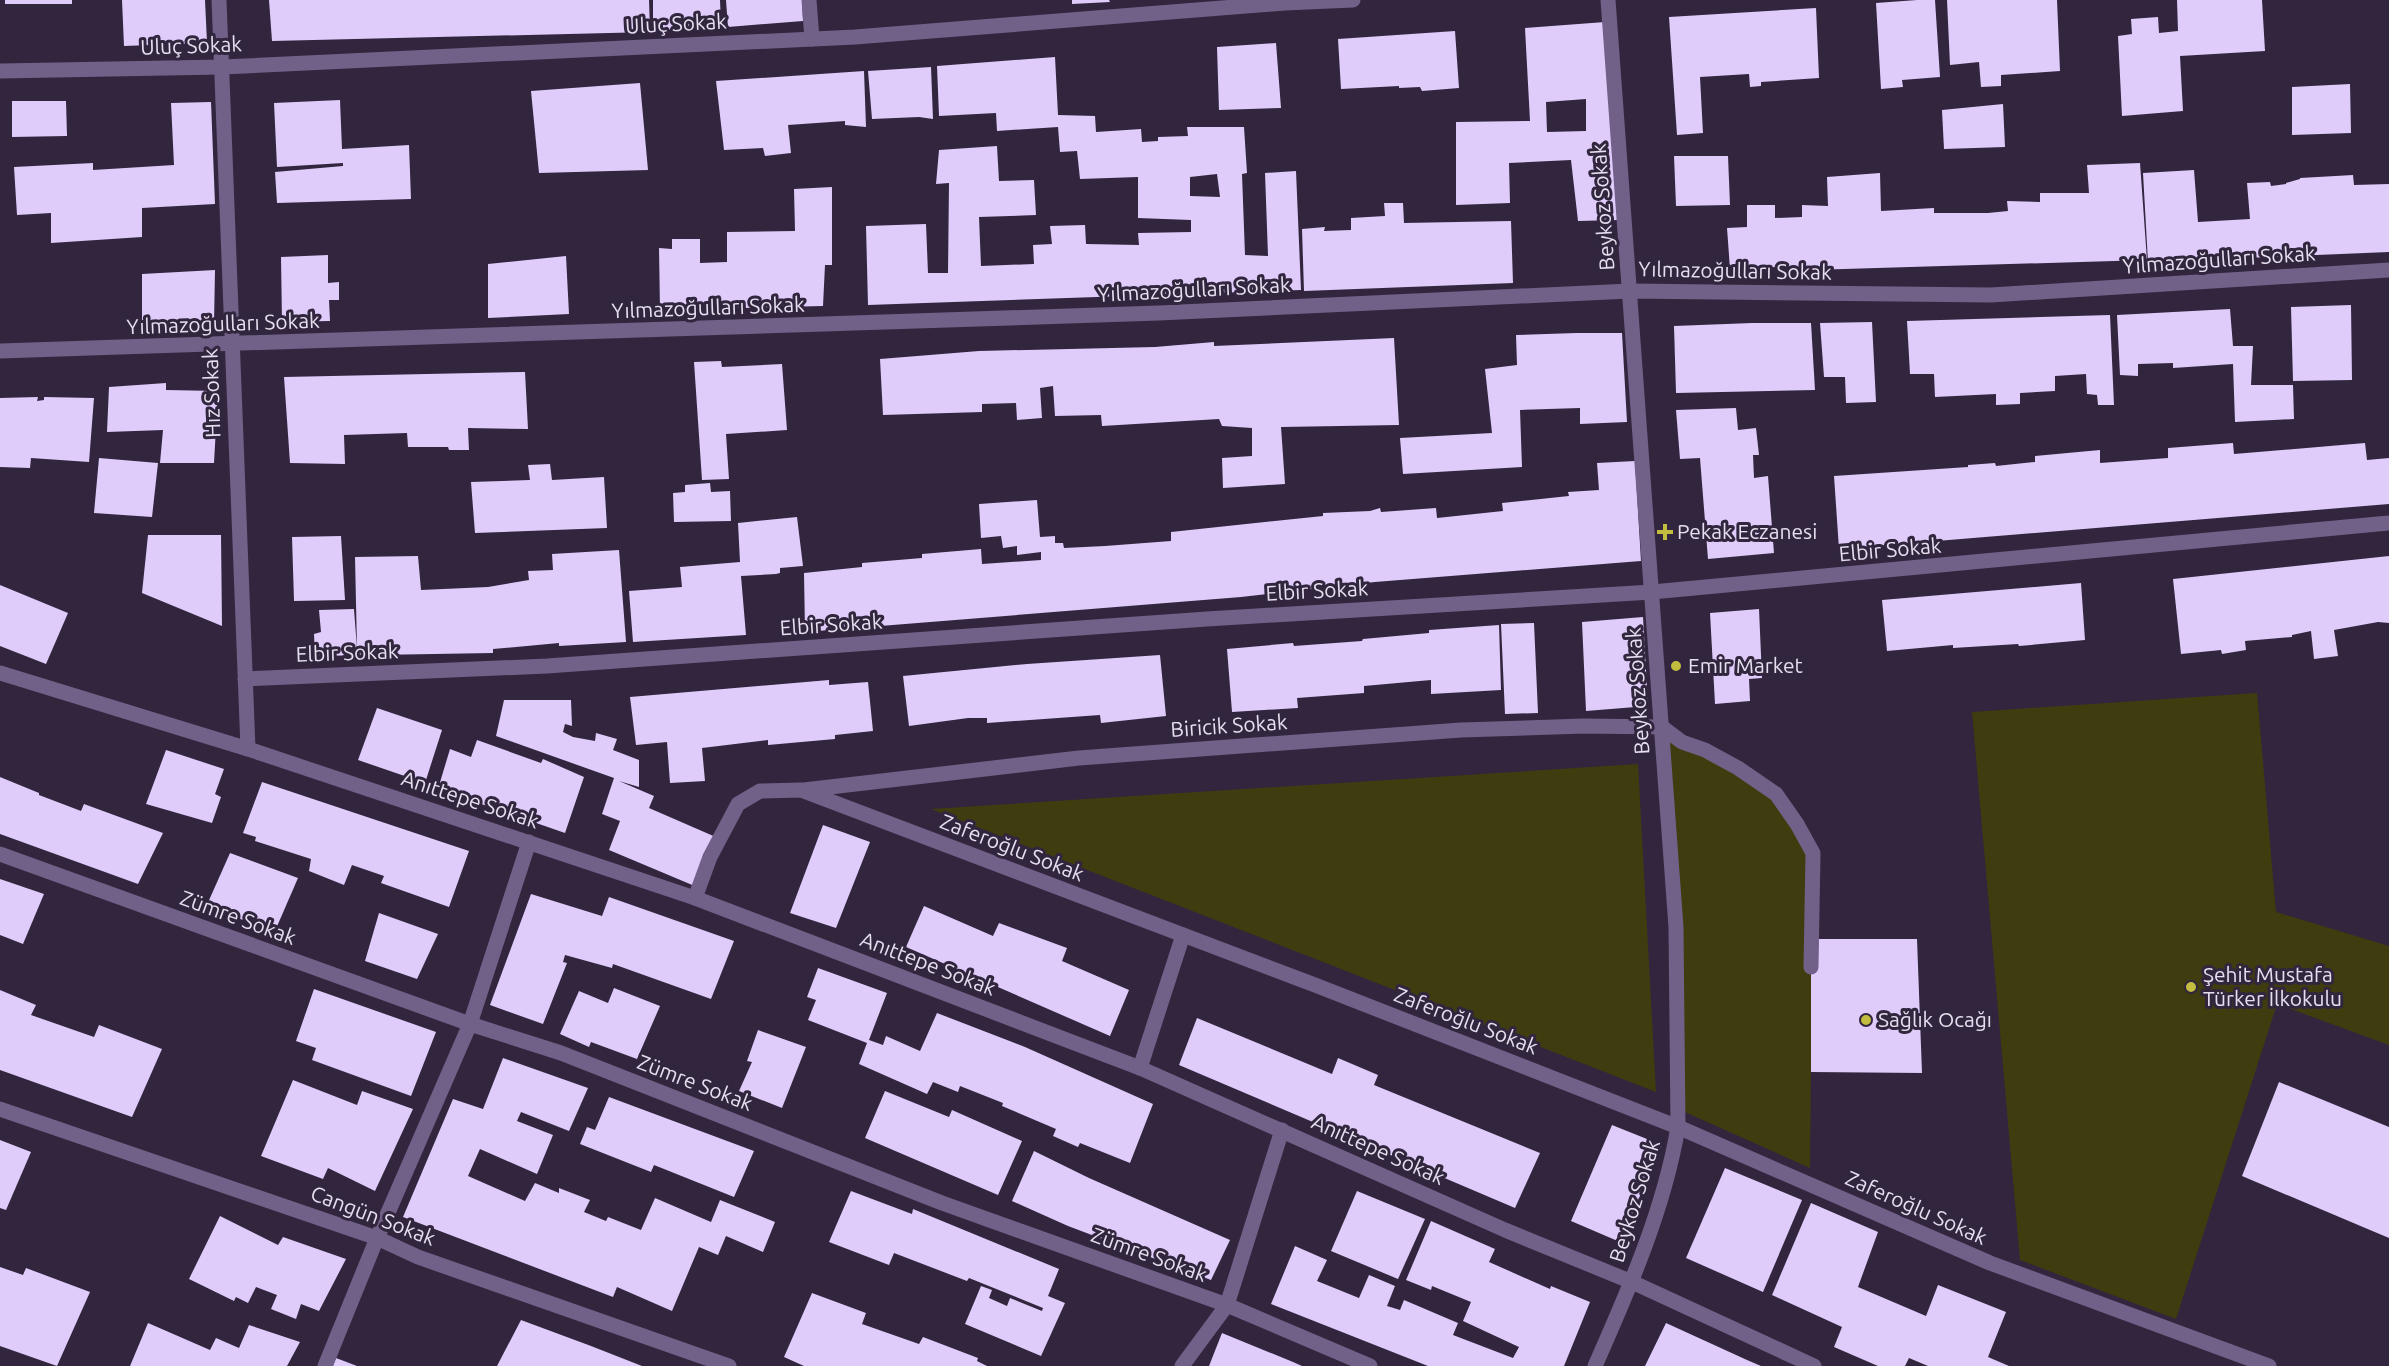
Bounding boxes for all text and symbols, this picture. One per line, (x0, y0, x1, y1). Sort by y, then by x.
street label: Uluç Sokak (625, 8, 728, 38)
street label: Uluç Sokak (140, 31, 243, 59)
street label: Beykoz Sokak (1586, 142, 1618, 271)
street label: Yılmazoğulları Sokak (2122, 240, 2317, 278)
street label: Yılmazoğulları Sokak (1638, 256, 1832, 284)
street label: Yılmazoğulları Sokak (1097, 272, 1291, 306)
street label: Yılmazoğulları Sokak (611, 292, 805, 322)
street label: Yılmazoğulları Sokak (126, 308, 320, 338)
street label: Hız Sokak (197, 348, 225, 438)
place label: Pekak Eczanesi (1677, 519, 1817, 543)
marker: Pekak Eczanesi (1658, 525, 1672, 539)
street label: Elbir Sokak (1838, 533, 1943, 565)
street label: Elbir Sokak (1265, 575, 1369, 605)
street label: Elbir Sokak (779, 608, 883, 640)
street label: Beykoz Sokak (1621, 626, 1653, 755)
street label: Elbir Sokak (295, 638, 399, 666)
place label: Emir Market (1688, 653, 1803, 677)
marker: Emir Market (1669, 659, 1683, 673)
street label: Biricik Sokak (1170, 709, 1289, 741)
street label: Anıttepe Sokak (399, 766, 542, 833)
street label: Zaferoğlu Sokak (937, 809, 1088, 886)
street label: Zümre Sokak (177, 885, 300, 949)
street label: Anıttepe Sokak (857, 926, 1000, 1000)
place label: Şehit Mustafa Türker İlkokulu (2203, 962, 2342, 1010)
marker: Şehit Mustafa Türker İlkokulu (2184, 980, 2198, 994)
street label: Zaferoğlu Sokak (1391, 982, 1542, 1059)
place label: Sağlık Ocağı (1878, 1007, 1992, 1031)
marker: Sağlık Ocağı (1859, 1013, 1873, 1027)
street label: Zümre Sokak (634, 1049, 757, 1115)
street label: Anıttepe Sokak (1308, 1109, 1449, 1189)
street label: Beykoz Sokak (1604, 1136, 1664, 1265)
street label: Zaferoğlu Sokak (1842, 1165, 1991, 1249)
street label: Cangün Sokak (308, 1180, 440, 1250)
street label: Zümre Sokak (1088, 1222, 1211, 1286)

